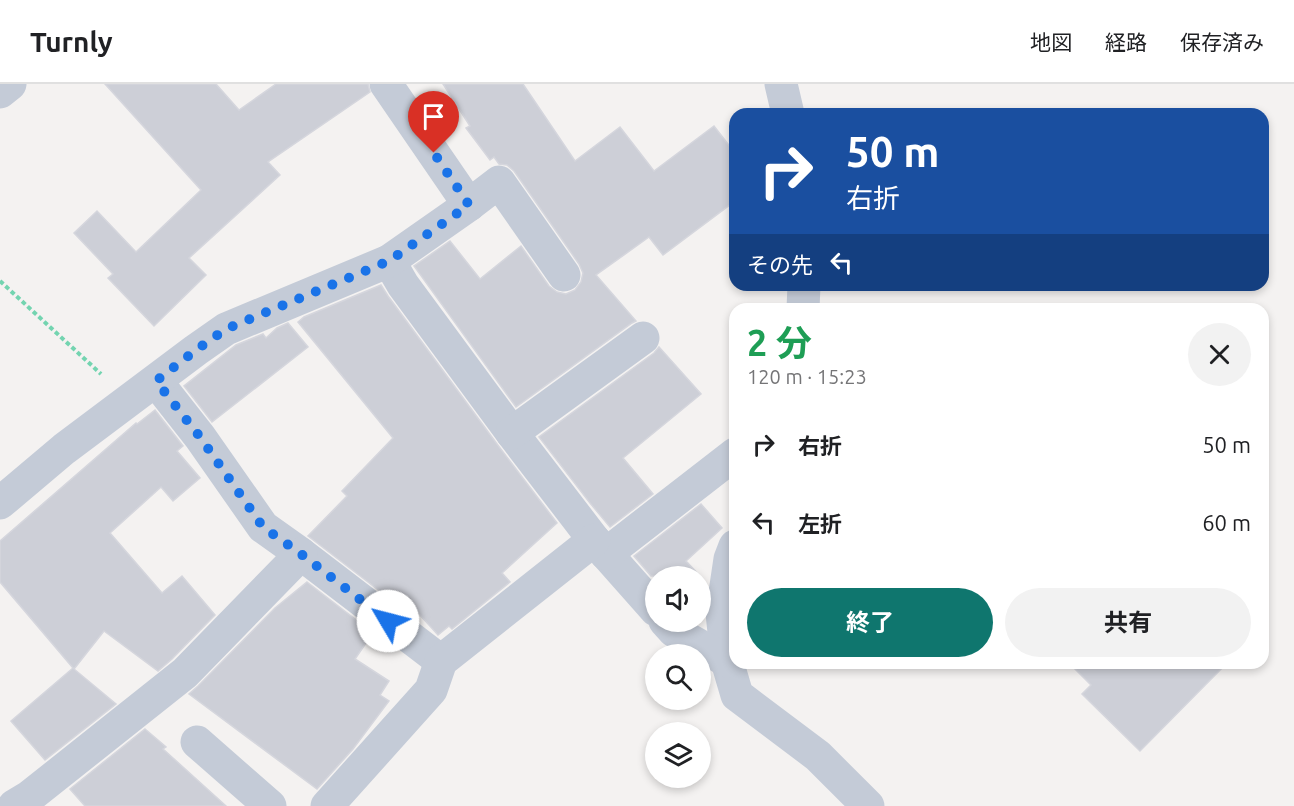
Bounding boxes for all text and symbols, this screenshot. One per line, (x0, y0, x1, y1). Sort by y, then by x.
text: Turnly (30, 26, 113, 57)
text: 地図 (1030, 30, 1072, 54)
text: 経路 (1105, 30, 1147, 54)
text: 保存済み (1180, 30, 1264, 54)
pin (408, 91, 459, 153)
icon: arrive (417, 100, 450, 133)
text: 50 m (846, 128, 940, 175)
icon: right (747, 132, 825, 210)
text: 右折 (846, 183, 900, 213)
icon: left (825, 246, 858, 279)
text: その先 (747, 252, 813, 277)
text: 2 分 (747, 322, 812, 363)
button: close (1188, 323, 1251, 386)
text: 120 m · 15:23 (747, 365, 867, 388)
icon: right (747, 428, 780, 461)
text: 50 m (1202, 432, 1251, 457)
text: 右折 (798, 433, 842, 458)
icon: left (747, 506, 780, 539)
text: 60 m (1202, 510, 1251, 535)
text: 左折 (798, 511, 842, 536)
map controls (645, 566, 711, 788)
button: sound (645, 566, 711, 632)
button: 終了 (747, 588, 993, 657)
button: 共有 (1005, 588, 1251, 657)
position arrow (356, 589, 420, 653)
button: search (645, 644, 711, 710)
button: layers (645, 722, 711, 788)

